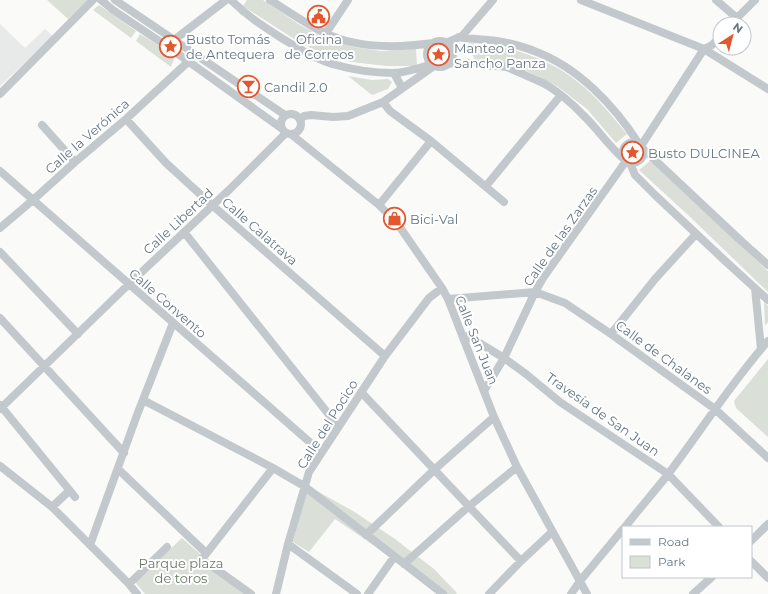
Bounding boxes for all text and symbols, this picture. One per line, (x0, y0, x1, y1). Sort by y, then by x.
public building icon: Oficina de Correos (306, 4, 332, 30)
north arrow (712, 16, 752, 56)
text: N (730, 20, 746, 36)
place label: Busto Tomás de Antequera (186, 31, 275, 62)
place label: Oficina de Correos (284, 31, 354, 62)
place icon: Busto Tomás de Antequera (158, 33, 184, 59)
place label: Manteo a Sancho Panza (454, 40, 546, 71)
place icon: Manteo a Sancho Panza (426, 42, 452, 68)
bar icon: Candil 2.0 (235, 74, 261, 100)
place label: Candil 2.0 (264, 79, 328, 95)
street label: Calle la Verónica (42, 95, 132, 177)
place icon: Busto DULCINEA (619, 140, 645, 166)
place label: Busto DULCINEA (648, 145, 760, 161)
street label: Calle de las Zarzas (520, 183, 600, 289)
street label: Calle Libertad (140, 185, 216, 257)
street label: Calle Calatrava (219, 194, 301, 268)
shop icon: Bici-Val (381, 206, 407, 232)
place label: Bici-Val (410, 211, 458, 227)
street label: Calle Convento (126, 265, 210, 341)
street label: Calle San Juan (452, 293, 502, 387)
street label: Calle de Chalanes (613, 317, 715, 397)
street label: Travesía de San Juan (543, 369, 663, 459)
street label: Calle del Pocico (293, 377, 361, 471)
legend (622, 526, 752, 578)
text: Road (658, 534, 689, 549)
text: Park (658, 554, 686, 569)
park label: Parque plaza de toros (139, 555, 223, 586)

